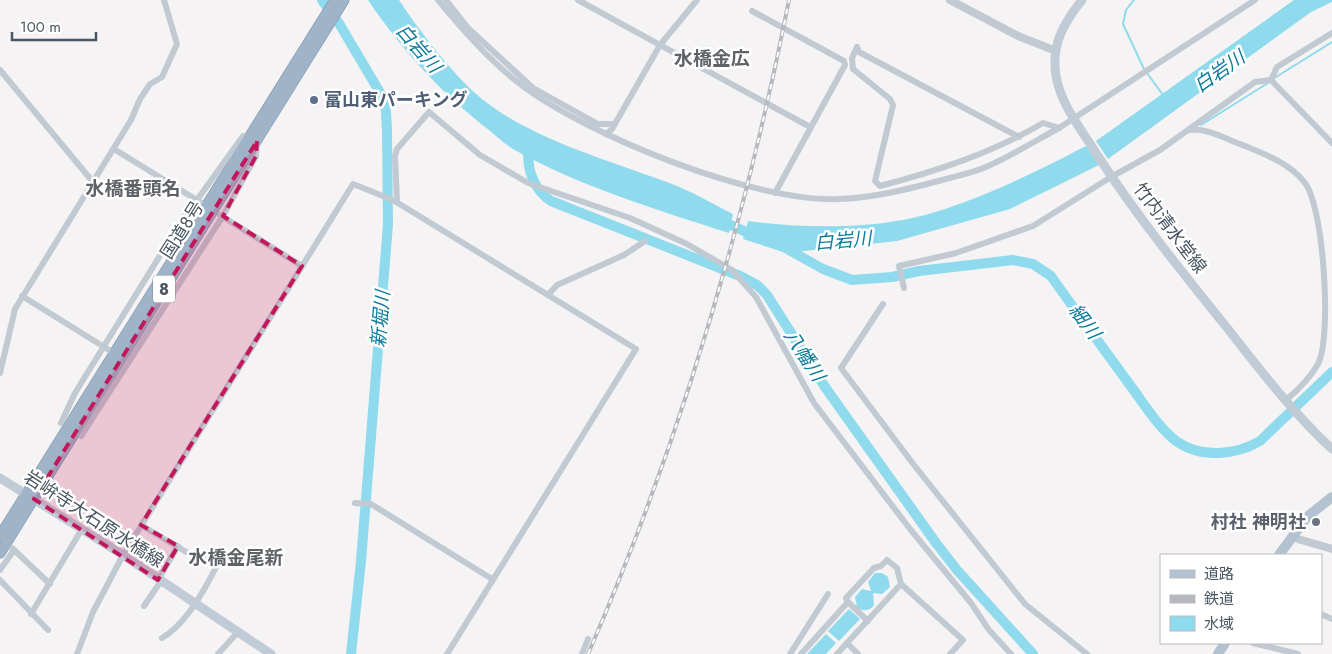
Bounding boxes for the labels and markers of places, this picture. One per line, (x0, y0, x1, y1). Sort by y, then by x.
place label: 富山東パーキング (324, 87, 467, 113)
marker: 富山東パーキング (308, 94, 320, 106)
place label: 村社 神明社 (1211, 509, 1306, 535)
marker: 村社 神明社 (1310, 516, 1322, 528)

